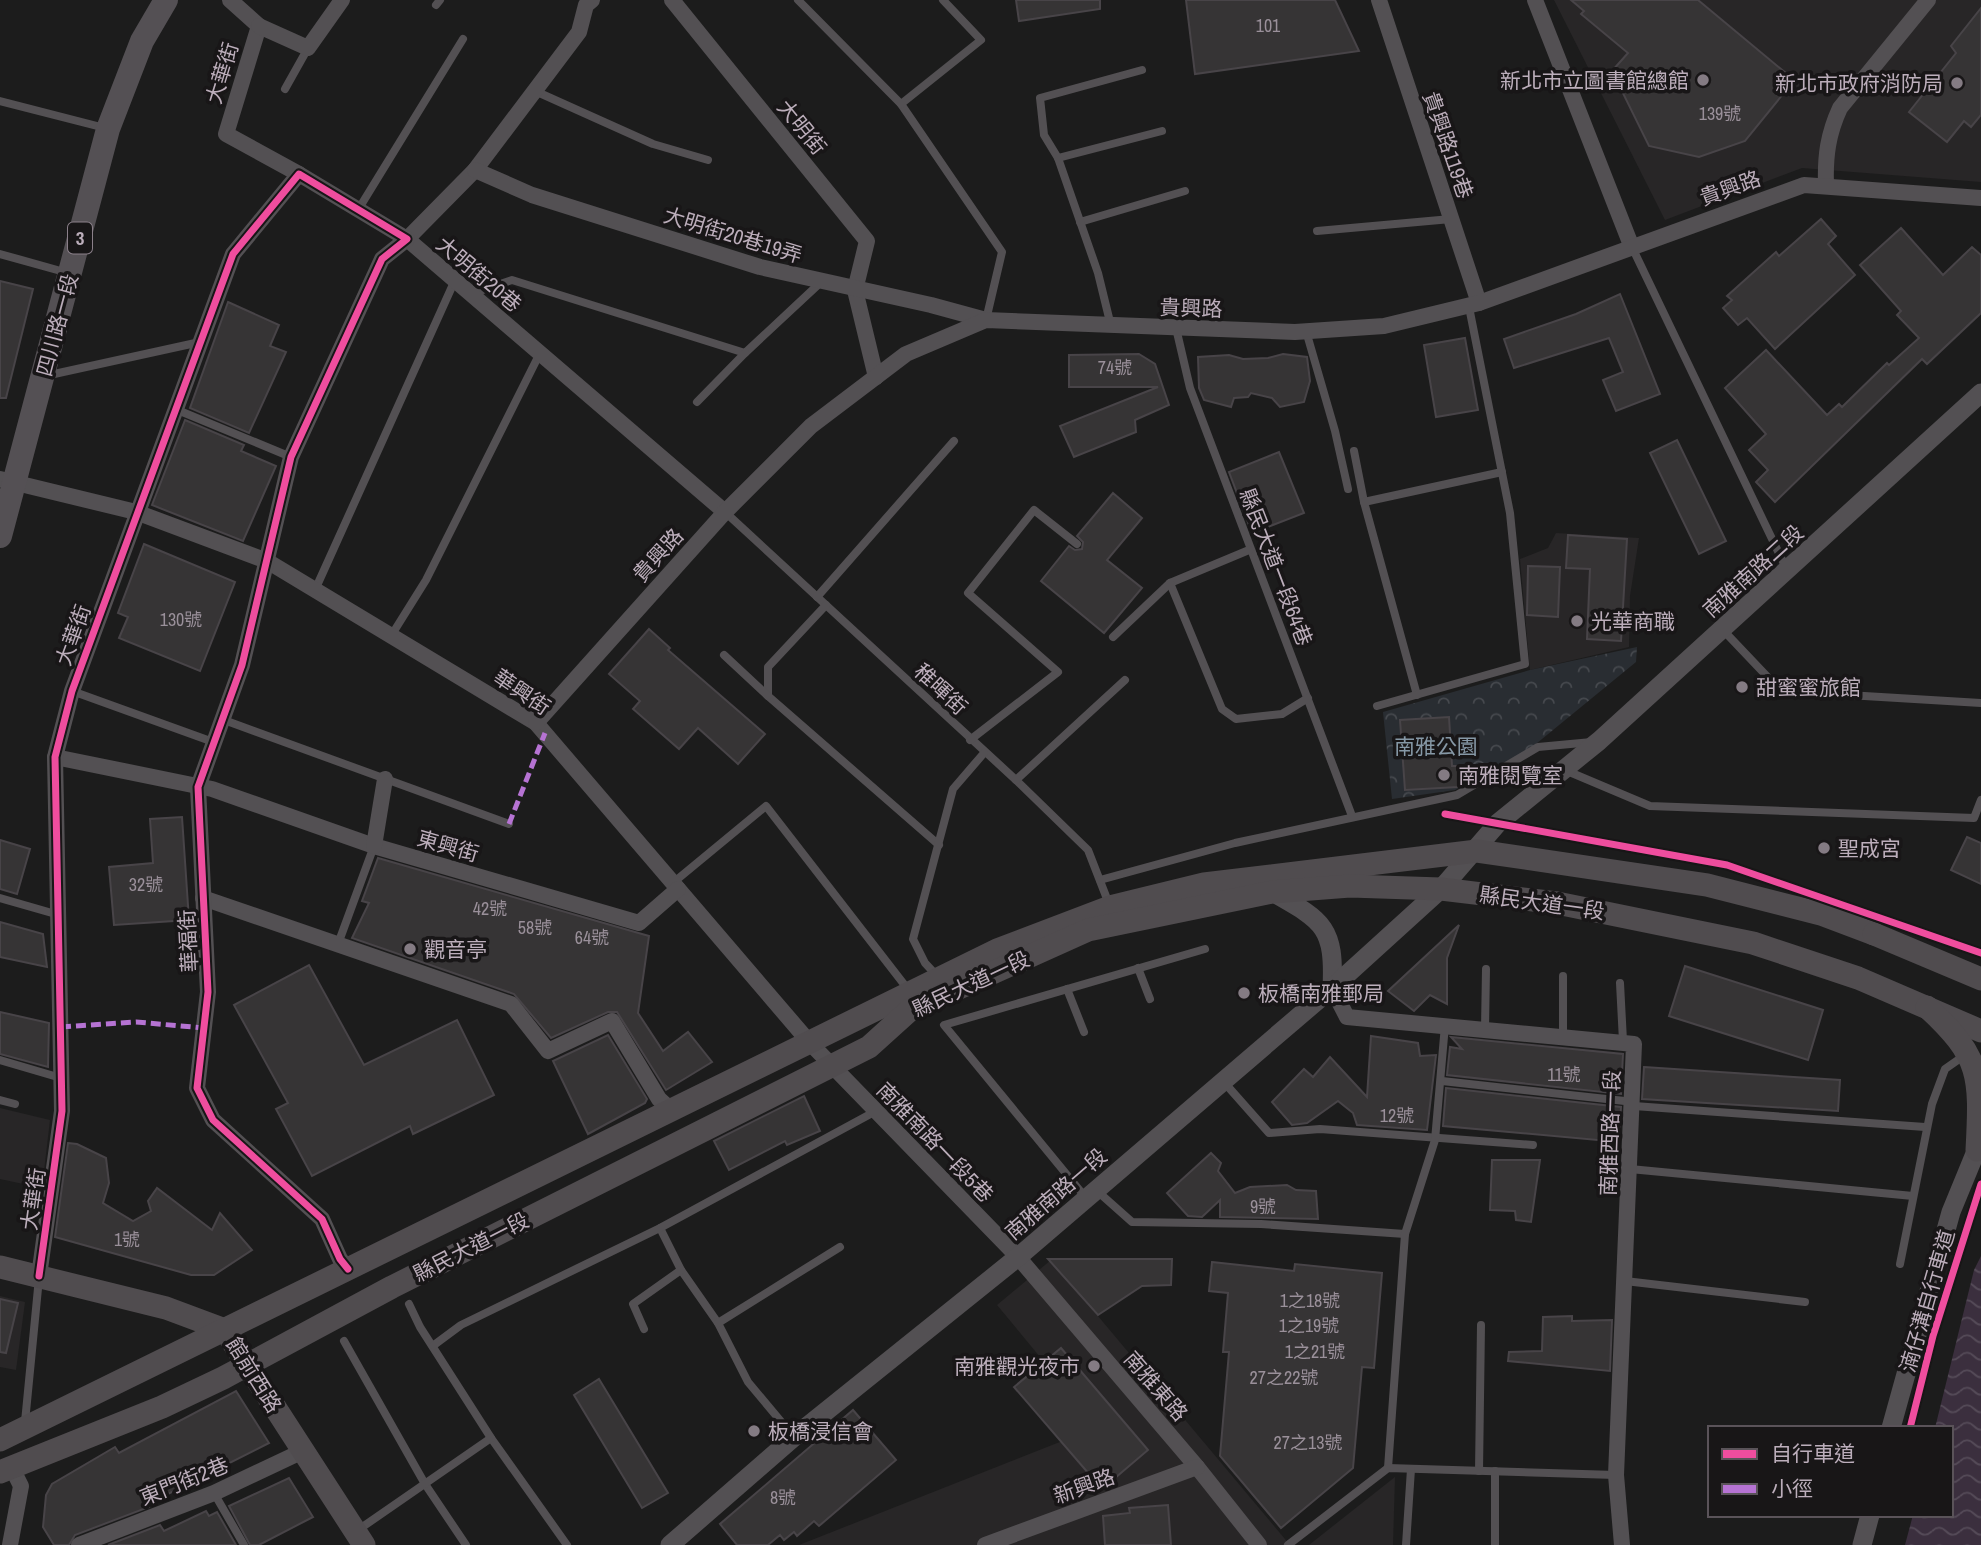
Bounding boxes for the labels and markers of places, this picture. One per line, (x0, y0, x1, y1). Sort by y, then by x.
place label: 新北市立圖書館總館 (1500, 66, 1689, 95)
place label: 新北市政府消防局 (1775, 69, 1943, 98)
marker: 新北市立圖書館總館 (1695, 72, 1711, 88)
marker: 新北市政府消防局 (1949, 75, 1965, 91)
place label: 光華商職 (1591, 607, 1675, 636)
marker: 光華商職 (1569, 613, 1585, 629)
place label: 甜蜜蜜旅館 (1756, 673, 1861, 702)
marker: 甜蜜蜜旅館 (1734, 679, 1750, 695)
place label: 南雅閱覽室 (1458, 761, 1563, 790)
marker: 南雅閱覽室 (1436, 767, 1452, 783)
place label: 聖成宮 (1838, 834, 1901, 863)
marker: 聖成宮 (1816, 840, 1832, 856)
place label: 觀音亭 (424, 935, 487, 964)
marker: 觀音亭 (402, 941, 418, 957)
place label: 板橋南雅郵局 (1258, 979, 1384, 1008)
marker: 板橋南雅郵局 (1236, 985, 1252, 1001)
place label: 南雅觀光夜市 (954, 1352, 1080, 1381)
marker: 南雅觀光夜市 (1086, 1358, 1102, 1374)
place label: 板橋浸信會 (768, 1417, 873, 1446)
marker: 板橋浸信會 (746, 1423, 762, 1439)

